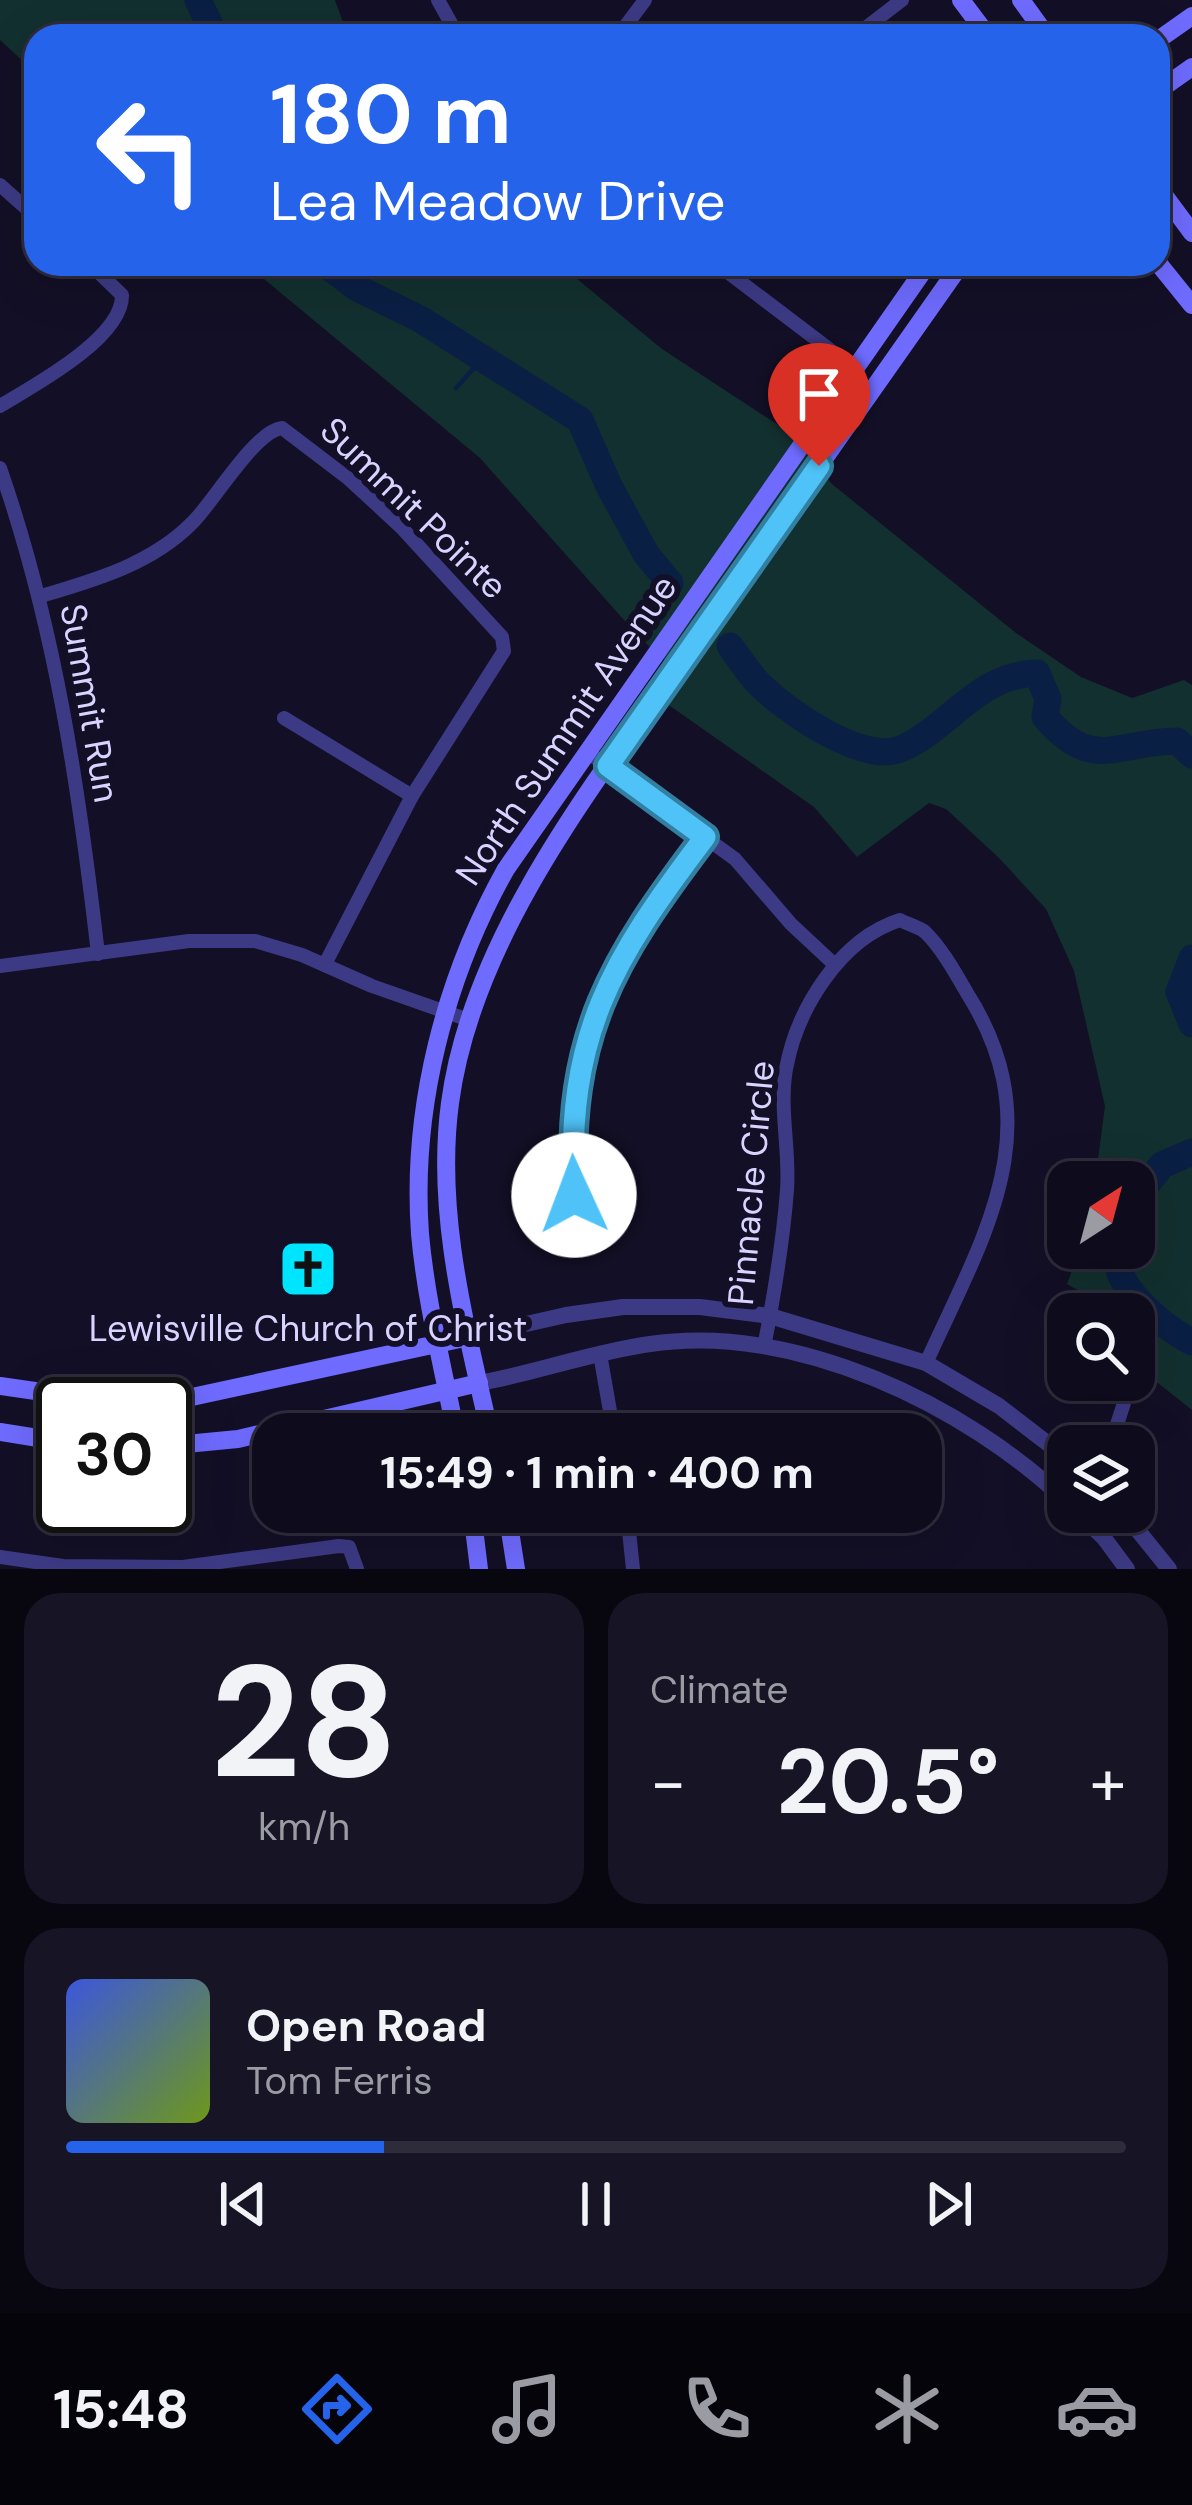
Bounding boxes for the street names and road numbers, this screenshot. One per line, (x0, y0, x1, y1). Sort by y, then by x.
street label: Summit Pointe (310, 407, 518, 609)
street label: North Summit Avenue (445, 566, 687, 894)
street label: Summit Run (49, 600, 131, 806)
street label: Pinnacle Circle (717, 1059, 785, 1307)

